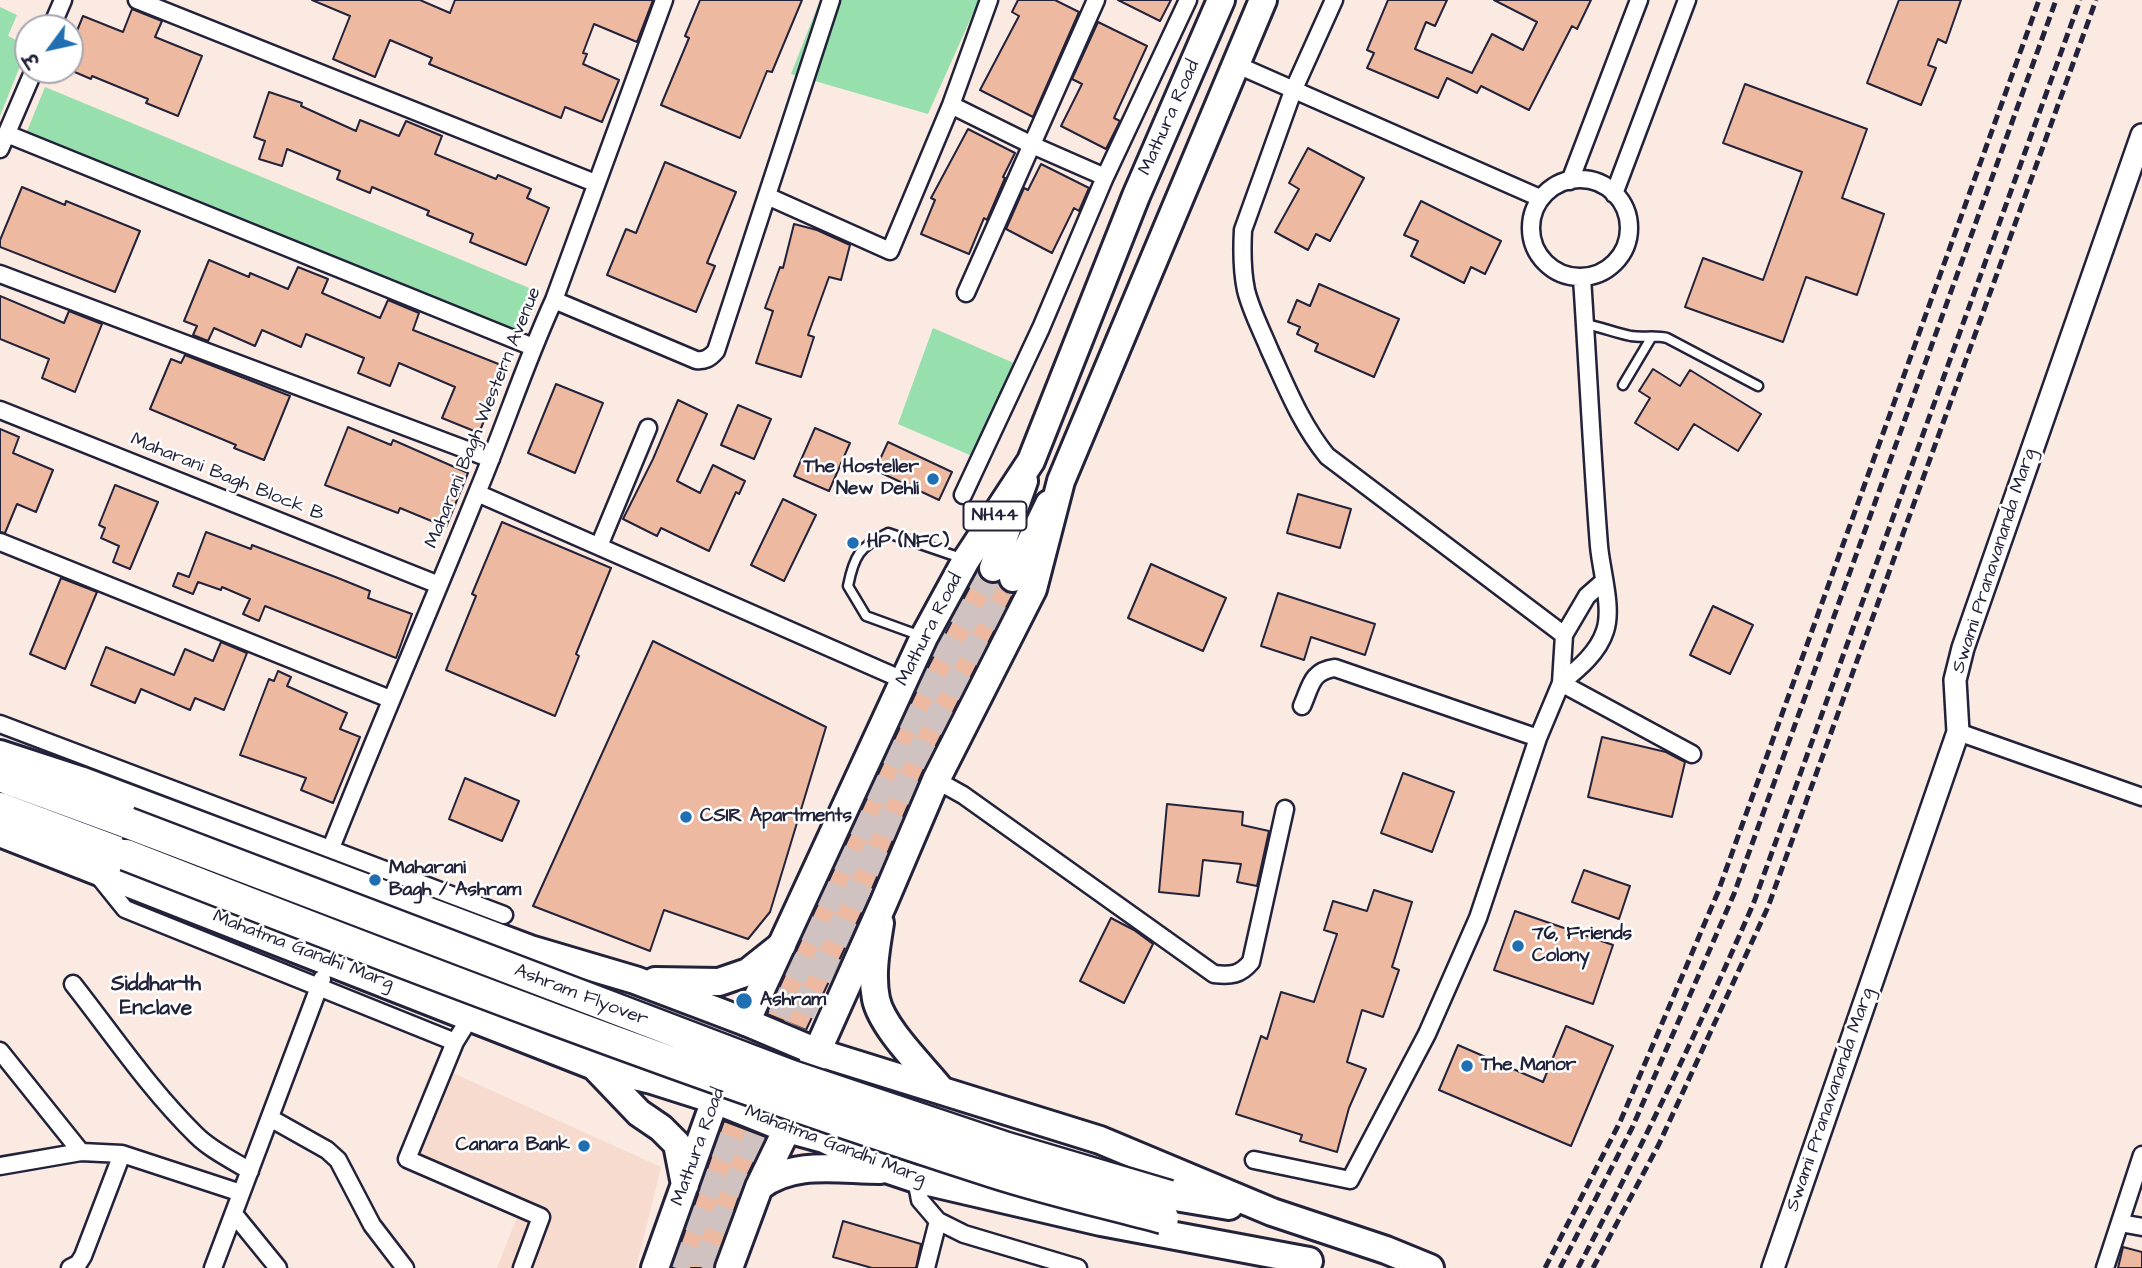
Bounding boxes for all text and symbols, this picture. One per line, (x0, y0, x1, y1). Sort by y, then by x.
north arrow (14, 14, 84, 84)
text: उ (18, 47, 47, 72)
street label: Mathura Road (1134, 57, 1206, 179)
street label: Maharani Bagh Western Avenue (421, 284, 547, 552)
street label: Maharani Bagh Block B (127, 429, 327, 527)
street label: Swami Pranavananda Marg (1948, 446, 2042, 676)
place label: The Hosteller New Dehli (803, 457, 919, 501)
marker: The Hosteller New Dehli (925, 471, 941, 487)
road number: NH44 (964, 502, 1026, 530)
place label: HP (NFC) (867, 532, 949, 554)
marker: HP (NFC) (845, 535, 861, 551)
street label: Mathura Road (892, 570, 968, 690)
place label: CSIR Apartments (700, 806, 852, 828)
marker: CSIR Apartments (678, 809, 694, 825)
place label: Maharani Bagh / Ashram (389, 858, 521, 902)
marker: Maharani Bagh / Ashram (367, 872, 383, 888)
street label: Mahatma Gandhi Marg (209, 906, 397, 996)
place label: 76, Friends Colony (1532, 924, 1632, 968)
marker: 76, Friends Colony (1510, 938, 1526, 954)
street label: Ashram Flyover (511, 960, 651, 1032)
district label: Siddharth Enclave (111, 973, 201, 1023)
street label: Swami Pranavananda Marg (1782, 985, 1880, 1215)
place label: Ashram (760, 990, 826, 1012)
marker: Ashram (734, 991, 754, 1011)
place label: The Manor (1481, 1055, 1576, 1077)
marker: The Manor (1459, 1058, 1475, 1074)
street label: Mathura Road (667, 1085, 731, 1209)
street label: Mahatma Gandhi Marg (741, 1101, 929, 1191)
place label: Canara Bank (456, 1135, 570, 1157)
marker: Canara Bank (576, 1138, 592, 1154)

